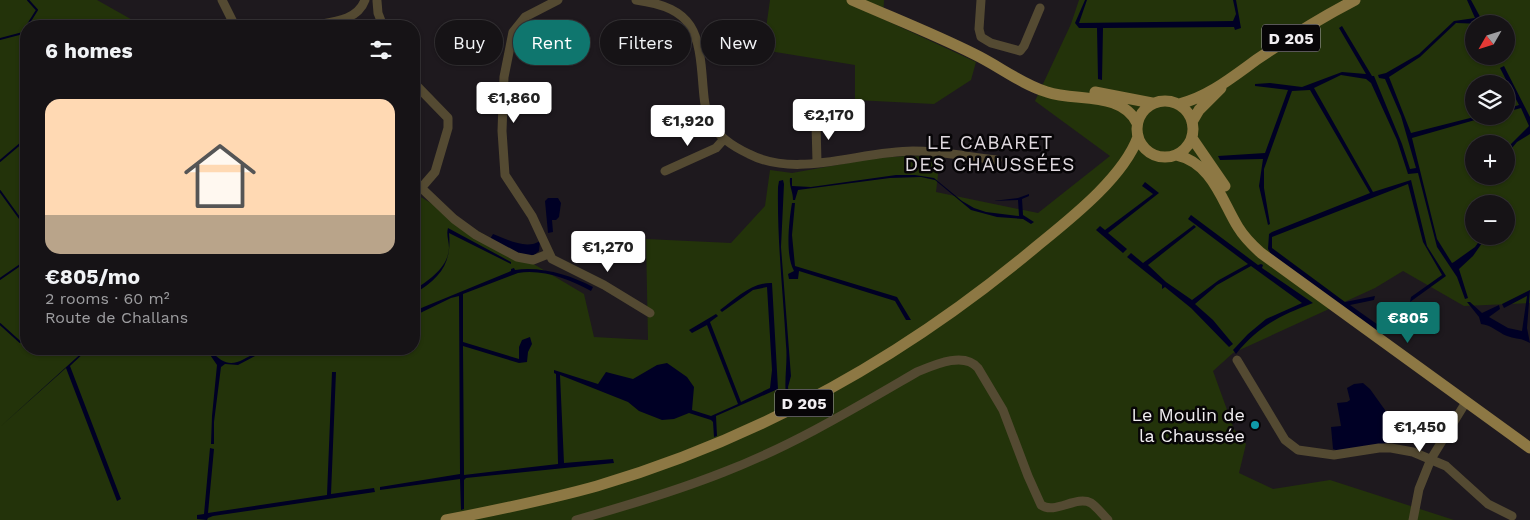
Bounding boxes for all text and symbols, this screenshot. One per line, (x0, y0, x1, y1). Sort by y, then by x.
north arrow (1465, 15, 1515, 65)
map controls (1465, 15, 1515, 245)
chip: Buy (435, 20, 503, 65)
chip: Rent (513, 20, 590, 65)
chip: Filters (600, 20, 691, 65)
chip: New (701, 20, 775, 65)
road number: D 205 (1262, 24, 1320, 52)
icon: filters (367, 36, 395, 64)
text: 6 homes (45, 38, 133, 63)
button: layers (1465, 75, 1515, 125)
pin: €1,860 (473, 82, 555, 124)
text: €1,860 (488, 88, 540, 107)
pin: €2,170 (788, 98, 870, 141)
pin: €1,920 (647, 104, 729, 147)
text: €2,170 (804, 105, 854, 124)
text: €1,920 (662, 111, 714, 130)
icon: home (175, 131, 265, 221)
district label: LE CABARET DES CHAUSSÉES (905, 131, 1075, 176)
button: + (1465, 135, 1515, 185)
button: − (1465, 195, 1515, 245)
pin: €1,270 (567, 230, 649, 273)
text: €1,270 (582, 237, 634, 256)
text: €805/mo (45, 264, 140, 289)
text: 2 rooms · 60 m² (45, 289, 170, 308)
pin: €805 (1378, 302, 1438, 344)
text: Route de Challans (45, 308, 188, 327)
text: €805 (1388, 308, 1428, 327)
road number: D 205 (775, 389, 833, 416)
place label: Le Moulin de la Chaussée (1132, 404, 1245, 446)
pin: €1,450 (1379, 410, 1461, 453)
text: €1,450 (1394, 417, 1446, 436)
marker: Le Moulin de la Chaussée (1249, 419, 1261, 431)

